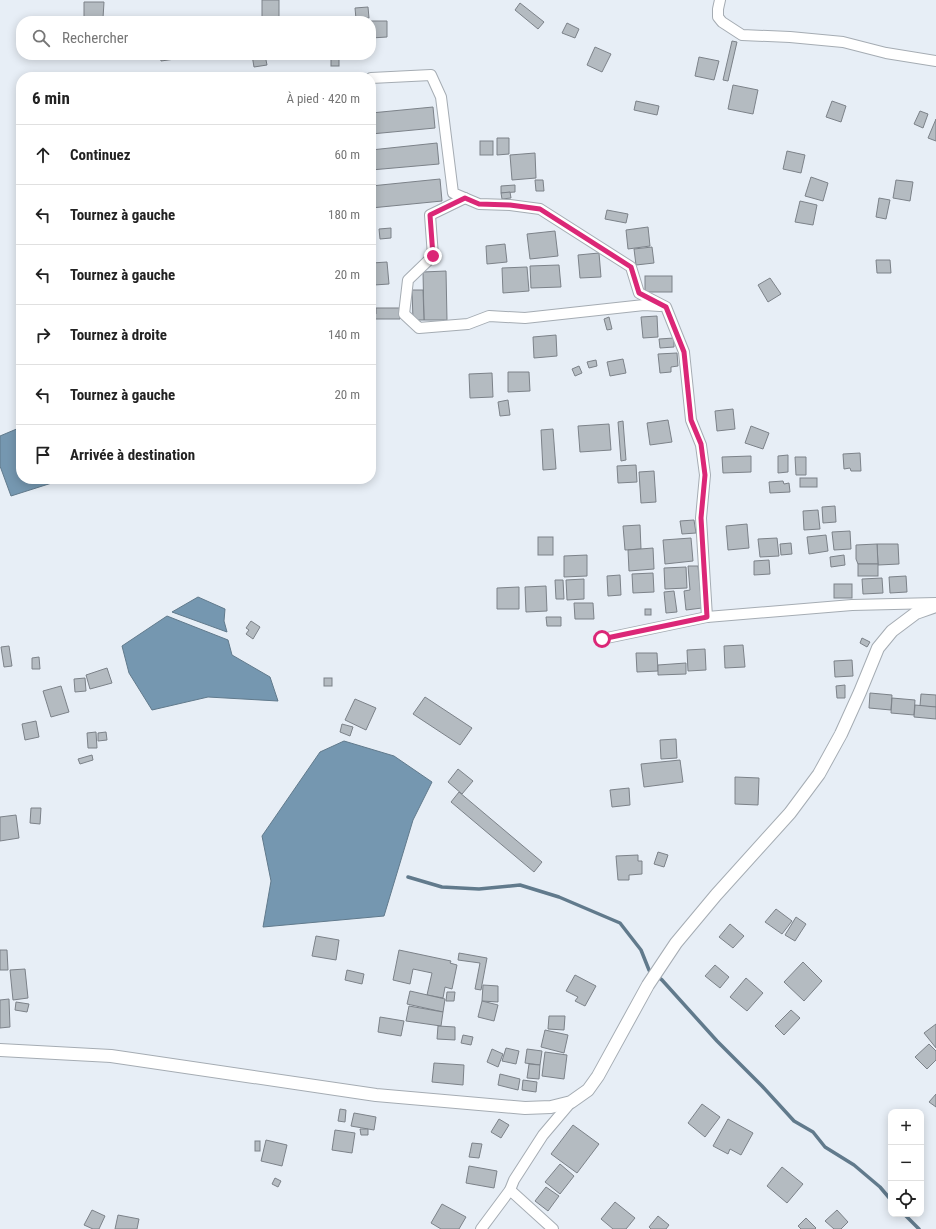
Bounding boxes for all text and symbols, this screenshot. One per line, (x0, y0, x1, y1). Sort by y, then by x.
search box (16, 16, 376, 60)
icon: search (30, 27, 52, 49)
text: Rechercher (62, 29, 128, 47)
text: 6 min (32, 88, 70, 108)
text: À pied · 420 m (286, 91, 360, 106)
icon: ahead (32, 144, 54, 166)
text: Continuez (70, 146, 131, 164)
text: 60 m (334, 147, 360, 162)
icon: left (32, 204, 54, 226)
text: Tournez à gauche (70, 206, 175, 224)
text: 180 m (328, 207, 360, 222)
route end (424, 247, 442, 265)
icon: left (32, 264, 54, 286)
text: Tournez à gauche (70, 266, 175, 284)
text: 20 m (334, 267, 360, 282)
icon: right (32, 324, 54, 346)
text: Tournez à droite (70, 326, 167, 344)
text: 140 m (328, 327, 360, 342)
icon: left (32, 384, 54, 406)
text: Tournez à gauche (70, 386, 175, 404)
text: 20 m (334, 387, 360, 402)
icon: arrive (32, 444, 54, 466)
text: Arrivée à destination (70, 446, 195, 464)
route start (593, 630, 611, 648)
map controls (888, 1109, 924, 1217)
button: + (888, 1109, 924, 1145)
button: − (888, 1145, 924, 1181)
button: locate (888, 1181, 924, 1217)

